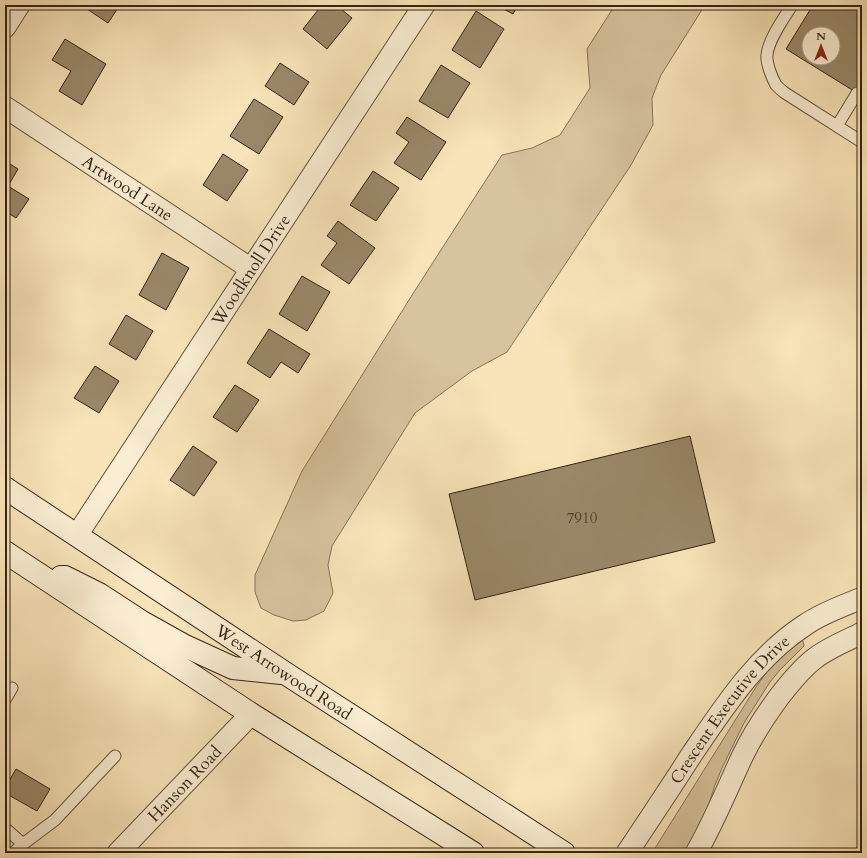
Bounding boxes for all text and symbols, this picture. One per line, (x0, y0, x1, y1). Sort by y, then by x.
north arrow (801, 26, 841, 66)
text: N (816, 29, 826, 44)
street label: Artwood Lane (78, 150, 177, 227)
street label: Woodknoll Drive (206, 210, 296, 331)
house number: 7910 (567, 508, 598, 528)
street label: West Arrowood Road (210, 619, 356, 725)
street label: Crescent Executive Drive (665, 630, 795, 788)
street label: Hanson Road (143, 741, 227, 827)

